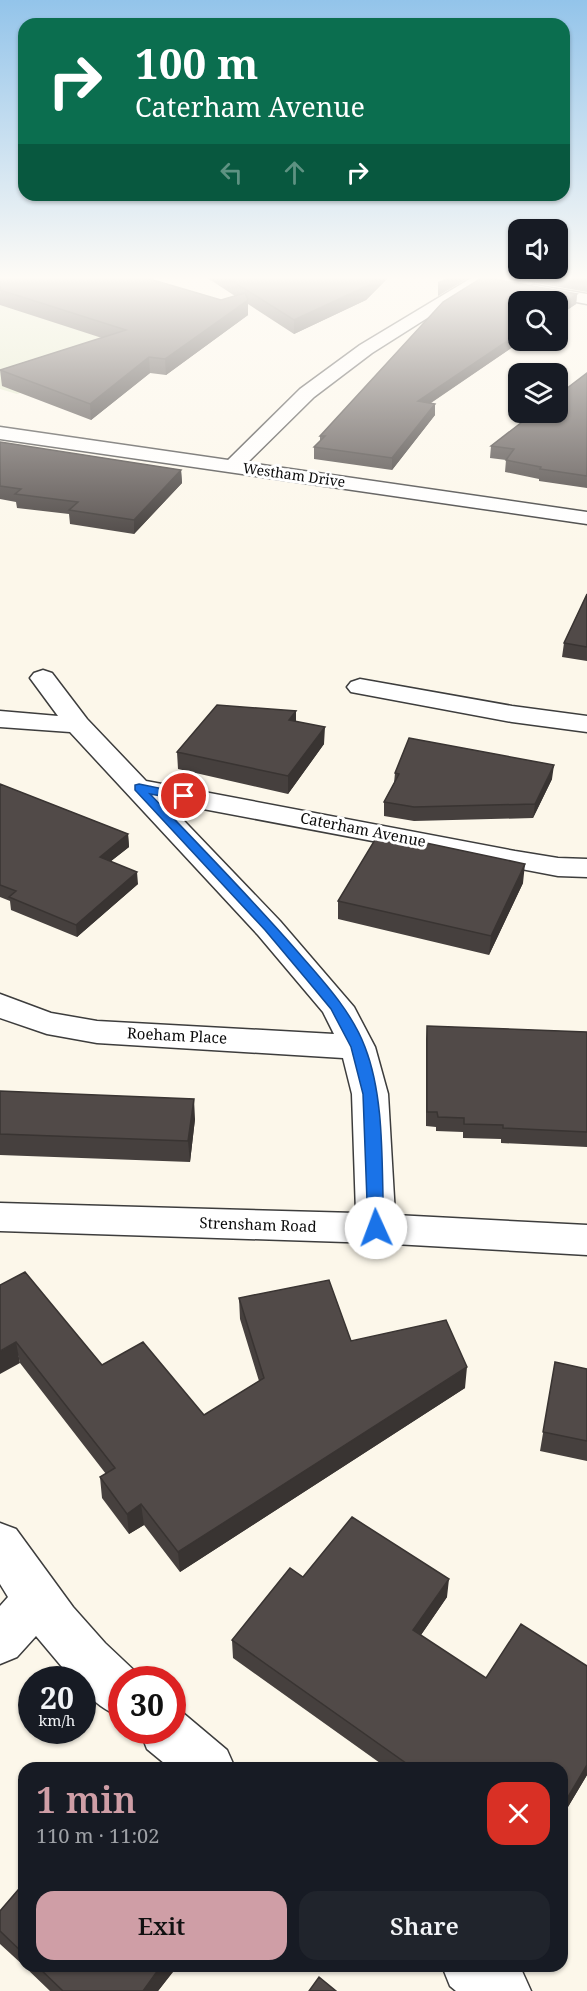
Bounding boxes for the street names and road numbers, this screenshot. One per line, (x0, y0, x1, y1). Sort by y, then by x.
street label: Westham Drive (242, 458, 346, 491)
street label: Caterham Avenue (299, 807, 428, 851)
street label: Roeham Place (127, 1022, 228, 1048)
street label: Strensham Road (199, 1212, 317, 1236)

